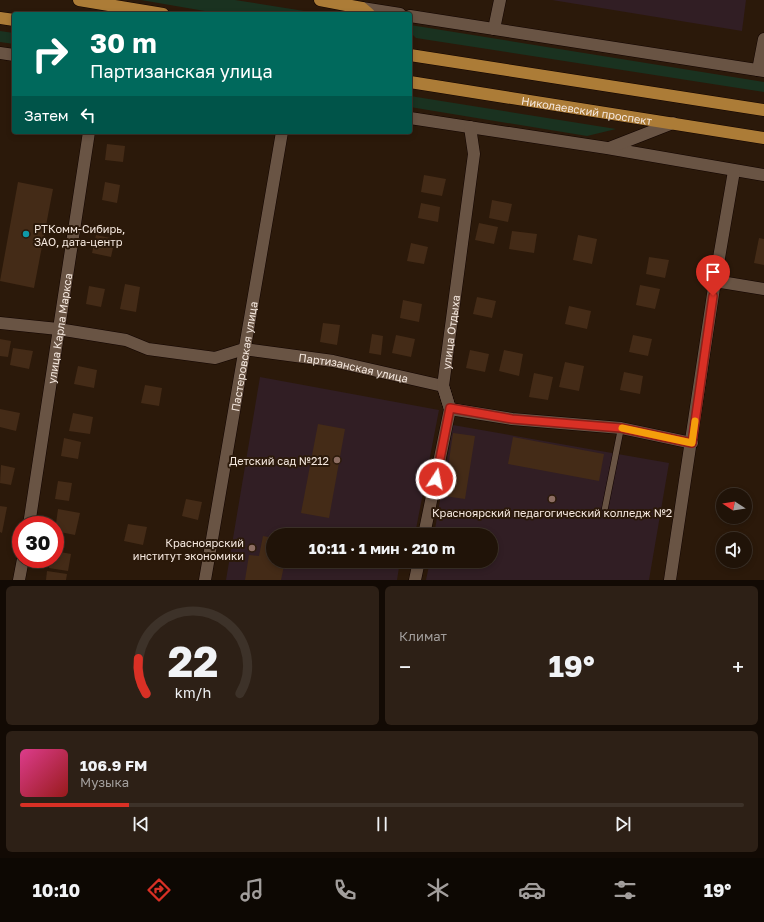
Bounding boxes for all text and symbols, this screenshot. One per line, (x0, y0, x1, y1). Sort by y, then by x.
text: 30 m (90, 26, 157, 59)
icon: right (24, 28, 76, 80)
text: Партизанская улица (90, 60, 273, 82)
street label: Николаевский проспект (521, 93, 654, 127)
icon: left (77, 104, 99, 126)
text: Затем (24, 106, 69, 124)
place label: РТКомм-Сибирь, ЗАО, дата-центр (34, 222, 125, 248)
marker: РТКомм-Сибирь, ЗАО, дата-центр (21, 229, 31, 239)
pin (696, 255, 730, 296)
icon: arrive (702, 261, 724, 283)
street label: улица Карла Маркса (44, 272, 74, 384)
street label: улица Отдыха (439, 294, 462, 370)
street label: Пастеровская улица (228, 300, 259, 412)
street label: Партизанская улица (298, 350, 410, 384)
place label: Детский сад №212 (229, 454, 329, 467)
marker: Детский сад №212 (332, 455, 342, 465)
position arrow (415, 458, 457, 500)
north arrow (716, 488, 752, 524)
map controls (716, 488, 752, 568)
marker: Красноярский педагогический колледж №2 (547, 494, 557, 504)
place label: Красноярский педагогический колледж №2 (432, 506, 672, 519)
speed limit sign: 30 (12, 516, 64, 568)
button: sound (716, 532, 752, 568)
place label: Красноярский институт экономики (133, 536, 244, 562)
text: 10:11 · 1 мин · 210 m (309, 539, 455, 557)
marker: Красноярский институт экономики (247, 543, 257, 553)
text: Климат (399, 628, 447, 644)
text: 22 (167, 635, 218, 685)
text: 19° (548, 648, 595, 684)
text: − (399, 653, 411, 680)
text: + (732, 653, 744, 680)
text: km/h (174, 683, 211, 700)
text: 106.9 FM (80, 756, 147, 774)
text: Музыка (80, 774, 129, 790)
icon: previous (130, 813, 152, 835)
icon: pause (371, 813, 393, 835)
icon: next (612, 813, 634, 835)
icon: directions (145, 876, 173, 904)
icon: music (238, 876, 266, 904)
icon: phone (331, 876, 359, 904)
icon: climate (424, 876, 452, 904)
icon: car (518, 876, 546, 904)
icon: filters (611, 876, 639, 904)
text: 10:10 (33, 879, 80, 901)
text: 19° (704, 879, 731, 901)

